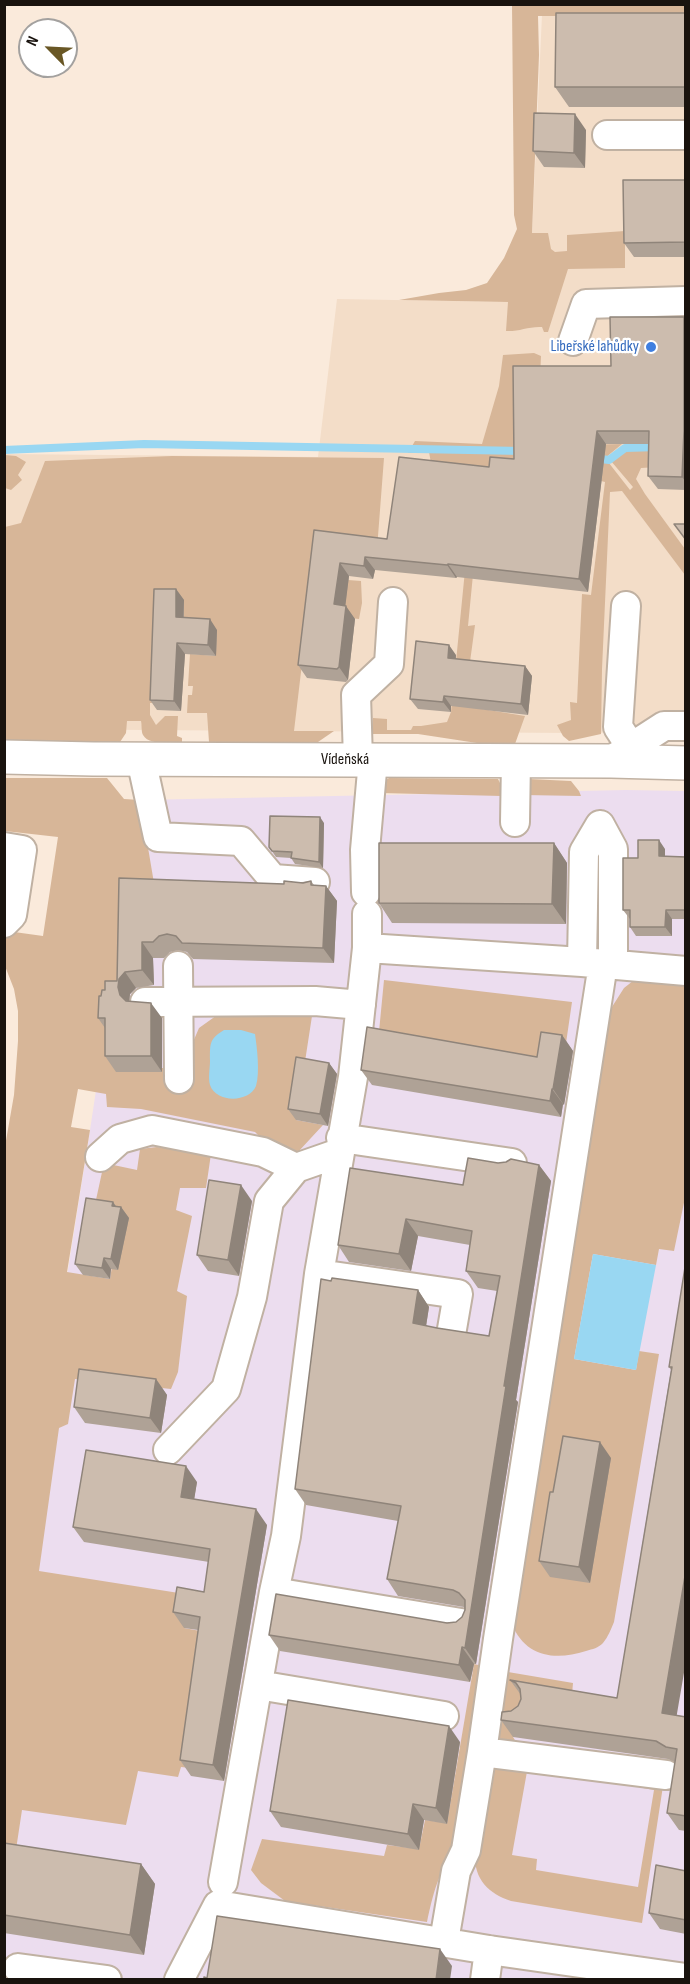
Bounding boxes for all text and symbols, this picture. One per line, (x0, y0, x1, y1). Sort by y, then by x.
north arrow (18, 18, 78, 78)
text: N (23, 34, 43, 49)
place label: Libeřské lahůdky (550, 337, 639, 357)
marker: Libeřské lahůdky (644, 340, 658, 354)
street label: Vídeňská (321, 750, 369, 770)

